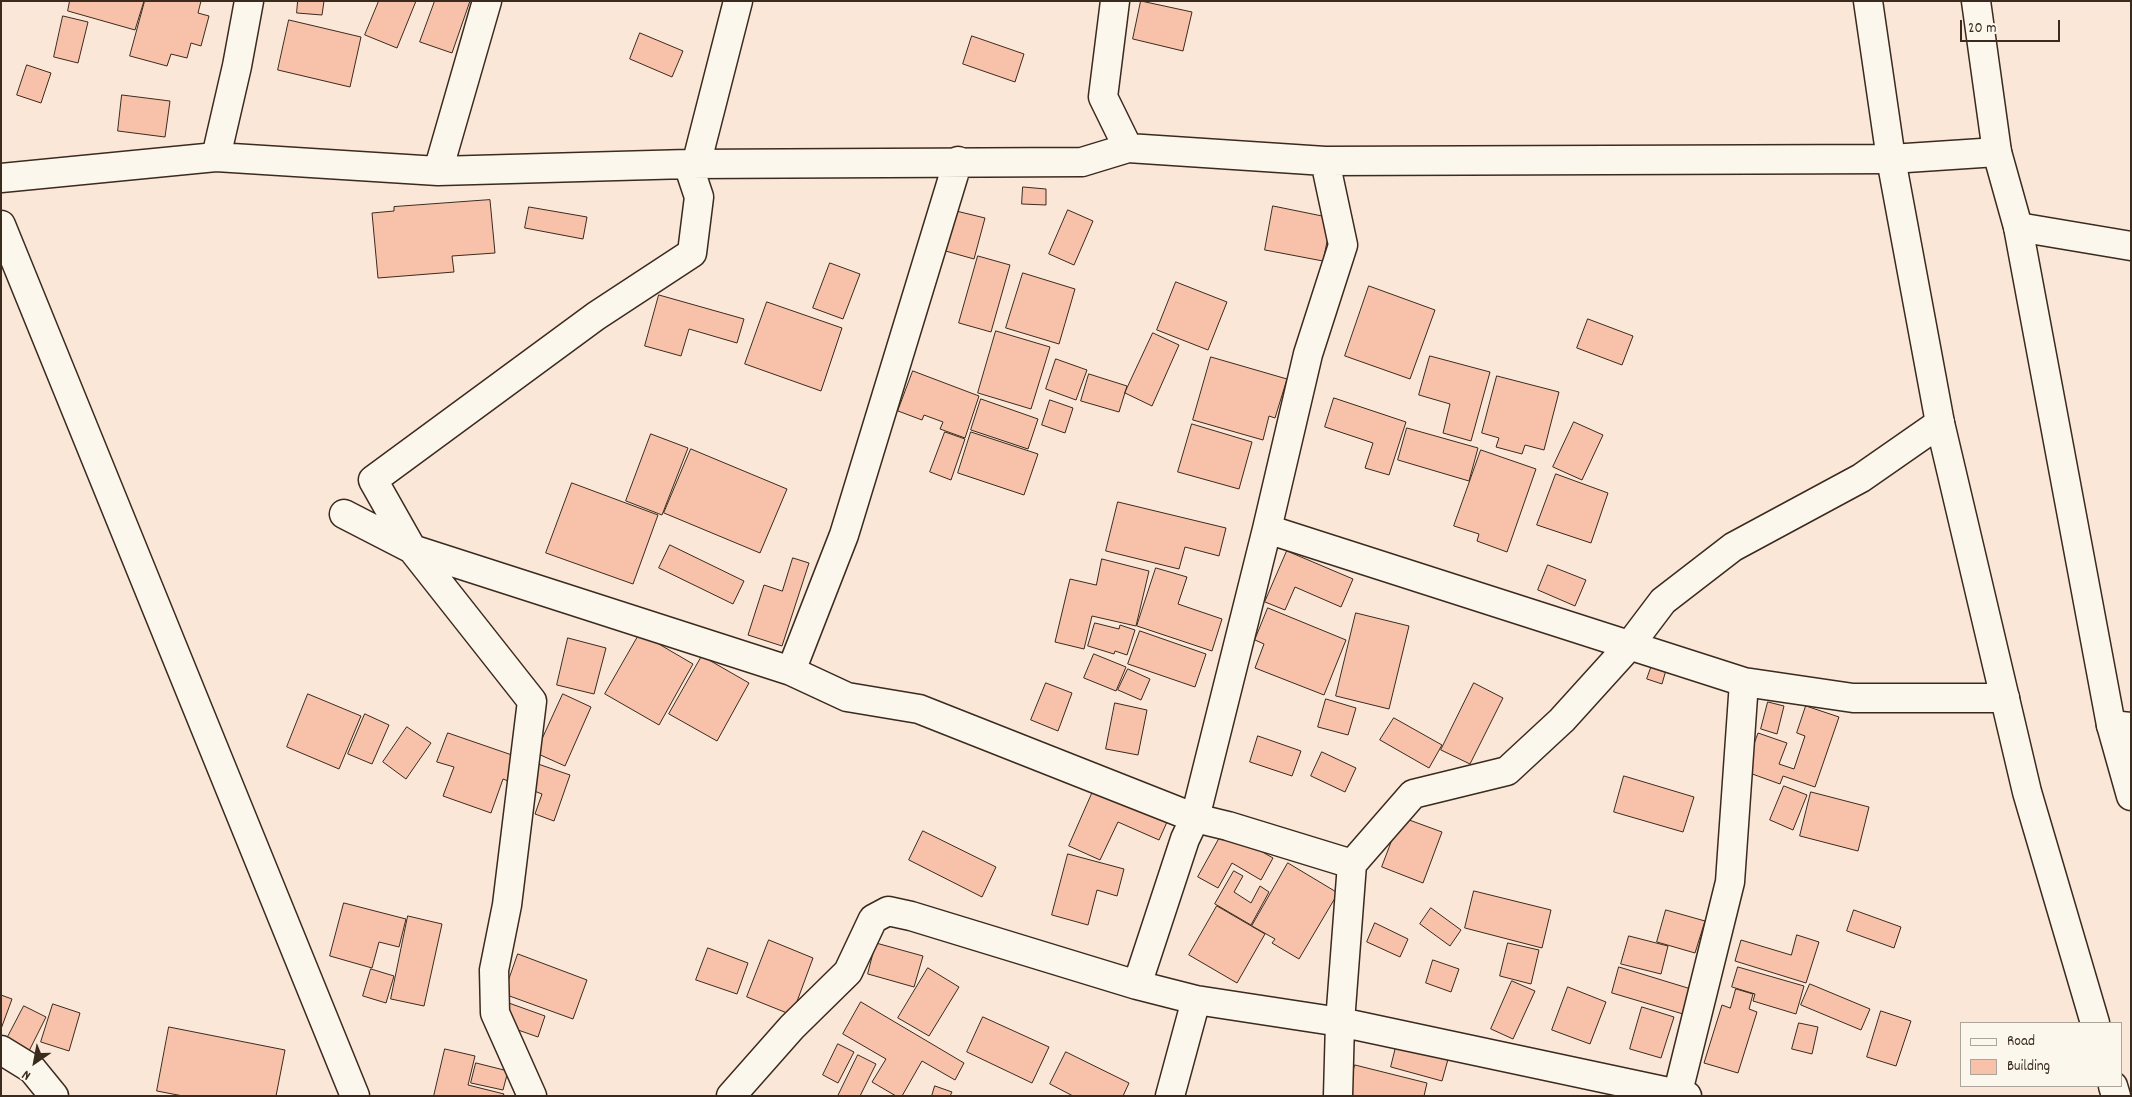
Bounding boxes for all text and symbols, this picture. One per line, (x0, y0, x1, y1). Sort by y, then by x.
scale bar (1962, 10, 2062, 42)
text: 20 m (1968, 18, 1996, 40)
legend (1960, 1022, 2122, 1087)
text: Road (2007, 1031, 2035, 1053)
north arrow (10, 1037, 60, 1087)
text: Building (2007, 1056, 2050, 1078)
text: N (18, 1064, 35, 1085)

